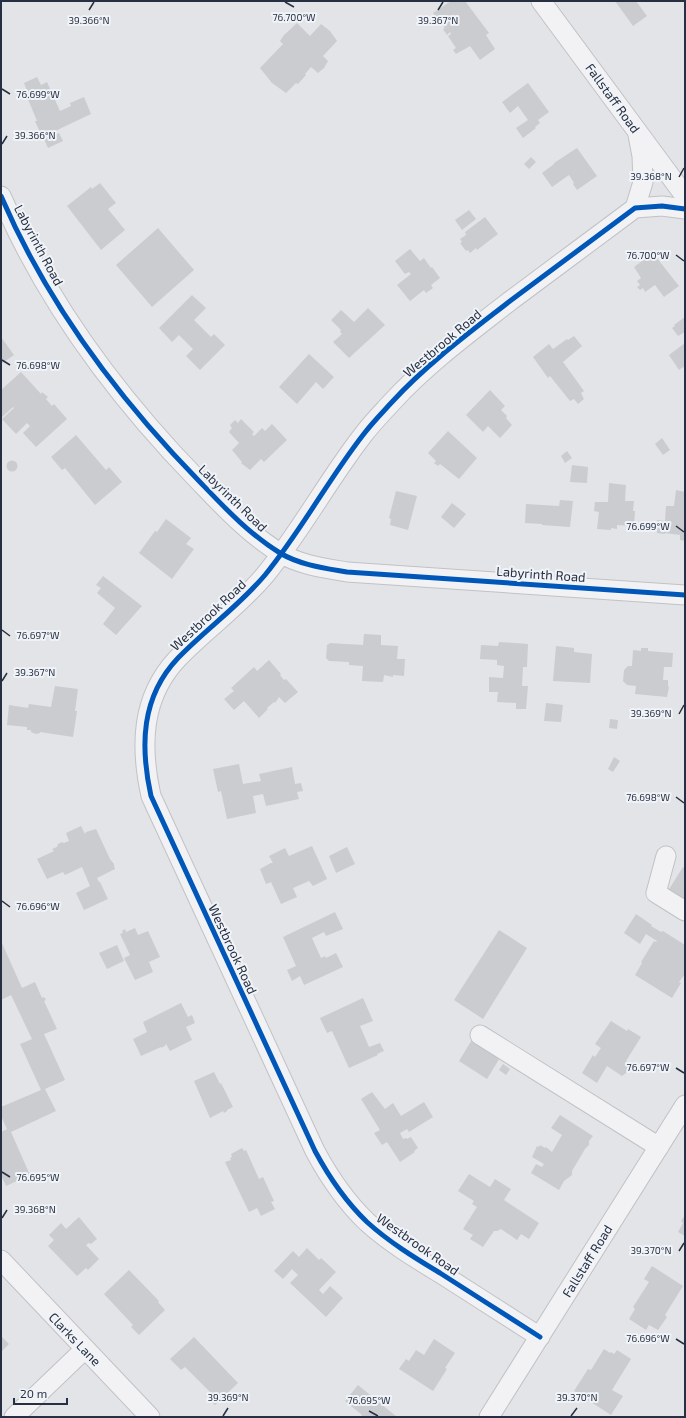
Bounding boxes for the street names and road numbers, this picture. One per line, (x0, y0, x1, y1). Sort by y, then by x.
street label: Fallstaff Road (582, 60, 644, 136)
street label: Labyrinth Road (11, 202, 67, 288)
street label: Westbrook Road (400, 306, 484, 380)
street label: Labyrinth Road (195, 461, 271, 535)
street label: Labyrinth Road (496, 563, 586, 585)
street label: Westbrook Road (167, 576, 249, 654)
street label: Westbrook Road (205, 902, 261, 996)
street label: Westbrook Road (374, 1210, 462, 1278)
street label: Fallstaff Road (558, 1222, 616, 1300)
street label: Clarks Lane (46, 1309, 104, 1369)

